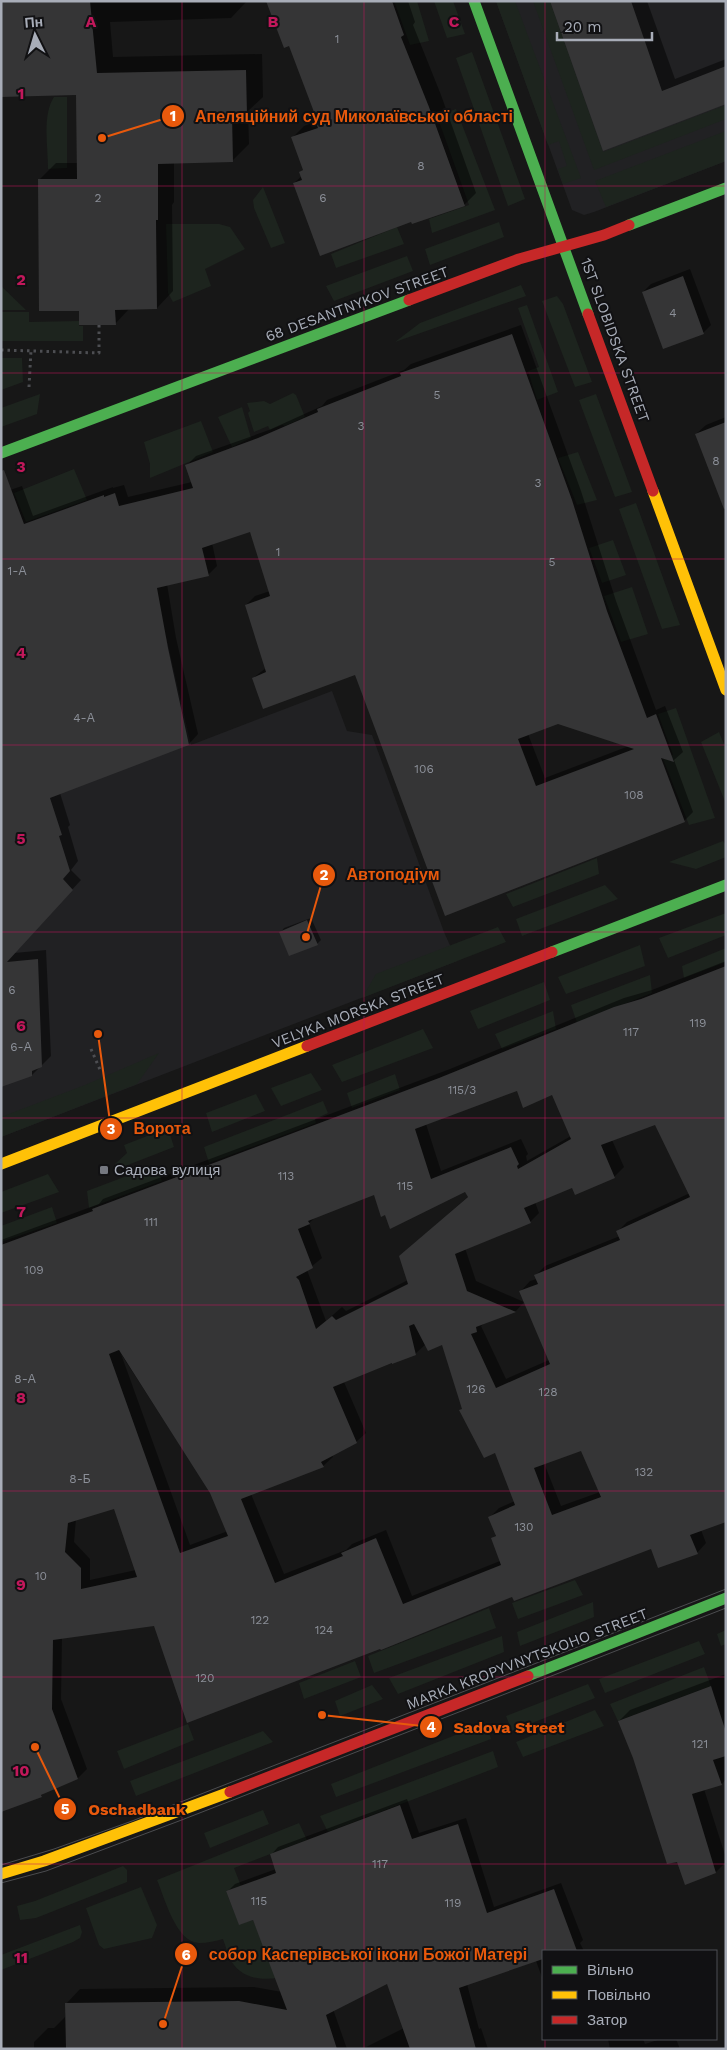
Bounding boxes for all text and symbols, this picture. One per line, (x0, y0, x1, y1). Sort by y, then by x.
north arrow (10, 10, 60, 60)
scale bar (557, 10, 652, 42)
text: A (86, 12, 97, 31)
text: B (268, 12, 279, 31)
text: C (449, 12, 460, 31)
text: Пн (24, 13, 44, 31)
text: 20 m (564, 18, 602, 36)
house number: 1 (335, 32, 339, 46)
text: 1 (18, 84, 24, 103)
callout: Апеляційний суд Миколаївської області (160, 101, 523, 132)
text: 1 (170, 107, 176, 125)
text: Апеляційний суд Миколаївської області (195, 107, 513, 126)
house number: 8 (417, 159, 425, 173)
house number: 2 (95, 191, 102, 205)
house number: 6 (319, 191, 327, 205)
street label: 1ST SLOBIDSKA STREET (577, 255, 653, 425)
street label: 68 DESANTNYKOV STREET (263, 262, 451, 346)
text: 2 (16, 270, 26, 289)
house number: 4 (669, 306, 677, 320)
house number: 5 (434, 388, 441, 402)
house number: 3 (358, 419, 365, 433)
house number: 8 (712, 454, 720, 468)
text: 3 (16, 457, 26, 476)
house number: 3 (535, 476, 542, 490)
house number: 1 (276, 545, 280, 559)
house number: 5 (549, 555, 556, 569)
house number: 1-А (8, 564, 26, 578)
text: 4 (16, 643, 26, 662)
house number: 4-А (73, 711, 95, 725)
house number: 106 (414, 762, 434, 776)
house number: 108 (624, 788, 644, 802)
text: 5 (16, 829, 26, 848)
callout: Автоподіум (312, 859, 449, 890)
text: Автоподіум (347, 865, 439, 884)
text: 2 (320, 866, 329, 884)
street label: VELYKA MORSKA STREET (269, 970, 447, 1052)
house number: 6 (8, 983, 16, 997)
text: 6 (16, 1016, 26, 1035)
house number: 119 (690, 1016, 706, 1030)
house number: 117 (623, 1025, 639, 1039)
house number: 6-А (10, 1040, 32, 1054)
house number: 115/3 (448, 1083, 476, 1097)
callout: Ворота (98, 1113, 200, 1144)
text: Ворота (133, 1119, 191, 1138)
text: 3 (107, 1120, 116, 1138)
place label: Садова вулиця (114, 1161, 220, 1179)
marker: Садова вулиця (98, 1164, 110, 1176)
house number: 113 (278, 1169, 294, 1183)
house number: 115 (397, 1179, 413, 1193)
text: 7 (16, 1202, 26, 1221)
house number: 111 (144, 1215, 158, 1229)
house number: 109 (24, 1263, 44, 1277)
house number: 8-А (14, 1372, 36, 1386)
house number: 126 (467, 1382, 485, 1396)
house number: 128 (538, 1385, 558, 1399)
text: 8 (16, 1388, 26, 1407)
house number: 132 (635, 1465, 653, 1479)
house number: 8-Б (69, 1472, 91, 1486)
house number: 130 (514, 1520, 534, 1534)
house number: 10 (35, 1569, 47, 1583)
text: 9 (16, 1575, 26, 1594)
street label: MARKA KROPYVNYTSKOHO STREET (404, 1604, 650, 1714)
house number: 122 (251, 1613, 269, 1627)
house number: 124 (315, 1623, 333, 1637)
house number: 120 (195, 1671, 215, 1685)
callout: Sadova Street (418, 1712, 574, 1743)
text: 4 (426, 1718, 436, 1736)
text: Sadova Street (454, 1718, 564, 1737)
house number: 121 (692, 1737, 708, 1751)
text: 10 (12, 1761, 30, 1780)
callout: Oschadbank (53, 1794, 196, 1825)
text: 5 (61, 1800, 70, 1818)
text: Oschadbank (88, 1800, 186, 1819)
house number: 117 (372, 1857, 388, 1871)
house number: 115 (251, 1894, 267, 1908)
house number: 119 (445, 1896, 461, 1910)
callout: собор Касперівської ікони Божої Матері (174, 1939, 537, 1970)
text: собор Касперівської ікони Божої Матері (209, 1945, 527, 1964)
text: 6 (181, 1946, 191, 1964)
text: 11 (14, 1948, 28, 1967)
legend (542, 1950, 717, 2040)
text: Вільно (587, 1961, 634, 1979)
text: Повільно (587, 1986, 651, 2004)
text: Затор (587, 2011, 627, 2029)

